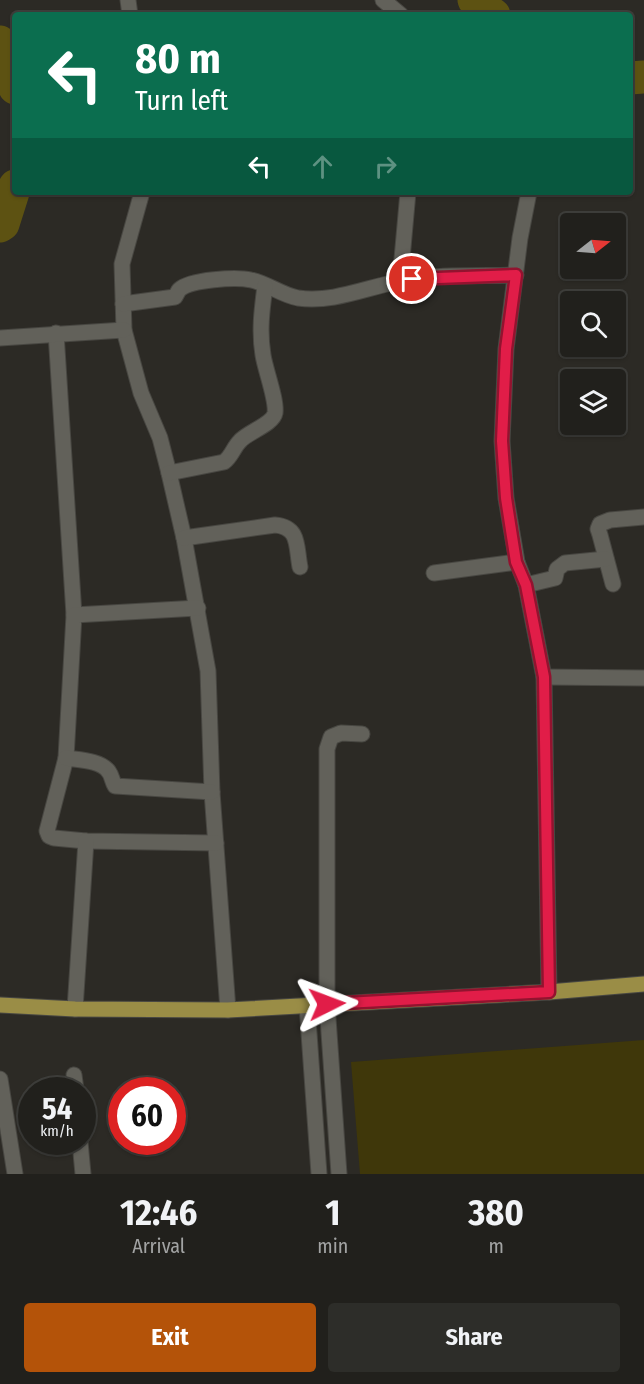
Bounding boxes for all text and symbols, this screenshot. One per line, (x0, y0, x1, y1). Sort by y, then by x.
text: 80 m (135, 34, 221, 84)
icon: left (36, 36, 114, 114)
text: Turn left (135, 85, 228, 117)
icon: left (243, 150, 276, 183)
icon: ahead (306, 150, 339, 183)
icon: right (369, 150, 402, 183)
north arrow (560, 213, 626, 279)
map controls (560, 213, 626, 435)
pin (386, 253, 437, 304)
icon: arrive (395, 262, 428, 295)
button: search (560, 291, 626, 357)
button: layers (560, 369, 626, 435)
position arrow (295, 972, 359, 1036)
speed limit sign: 60 (108, 1077, 186, 1155)
text: 54 (42, 1091, 72, 1127)
text: km/h (40, 1122, 74, 1140)
text: 12:46 (120, 1191, 197, 1235)
text: 1 (325, 1191, 340, 1235)
text: 380 (468, 1191, 524, 1235)
text: Arrival (132, 1234, 185, 1258)
text: min (317, 1234, 348, 1258)
text: m (488, 1234, 504, 1258)
button: Exit (24, 1303, 316, 1372)
button: Share (328, 1303, 620, 1372)

